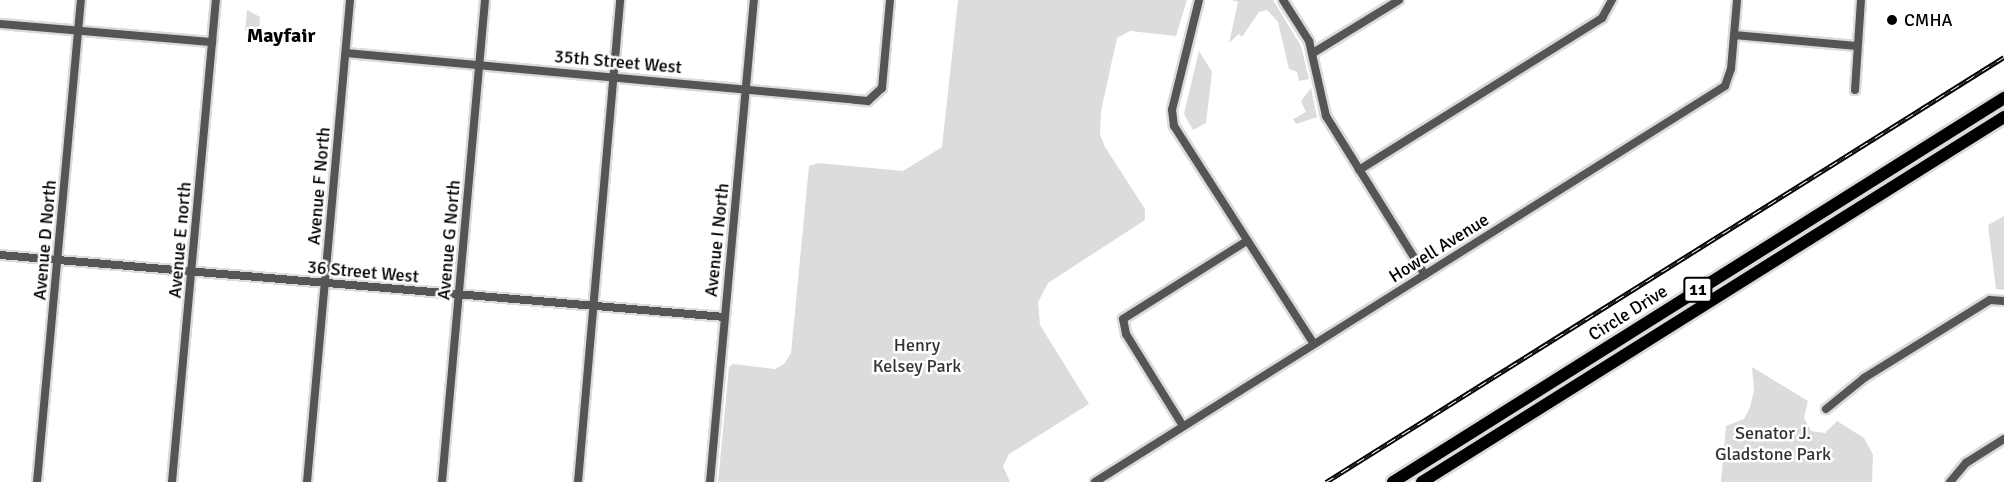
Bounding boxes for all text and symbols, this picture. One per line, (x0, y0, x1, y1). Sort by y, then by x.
place label: CMHA (1904, 9, 1953, 31)
marker: CMHA (1885, 13, 1899, 27)
district label: Mayfair (247, 23, 315, 47)
street label: 35th Street West (553, 46, 683, 78)
street label: Avenue F North (303, 126, 335, 246)
street label: Avenue D North (29, 179, 61, 301)
street label: Avenue G North (433, 179, 465, 301)
street label: Avenue E north (164, 181, 196, 299)
street label: Avenue I North (700, 182, 734, 298)
street label: Howell Avenue (1385, 209, 1493, 287)
street label: 36 Street West (306, 256, 420, 288)
road number: 11 (1683, 277, 1713, 303)
street label: Circle Drive (1585, 280, 1671, 346)
park label: Henry Kelsey Park (873, 335, 961, 378)
park label: Senator J. Gladstone Park (1715, 423, 1831, 466)

